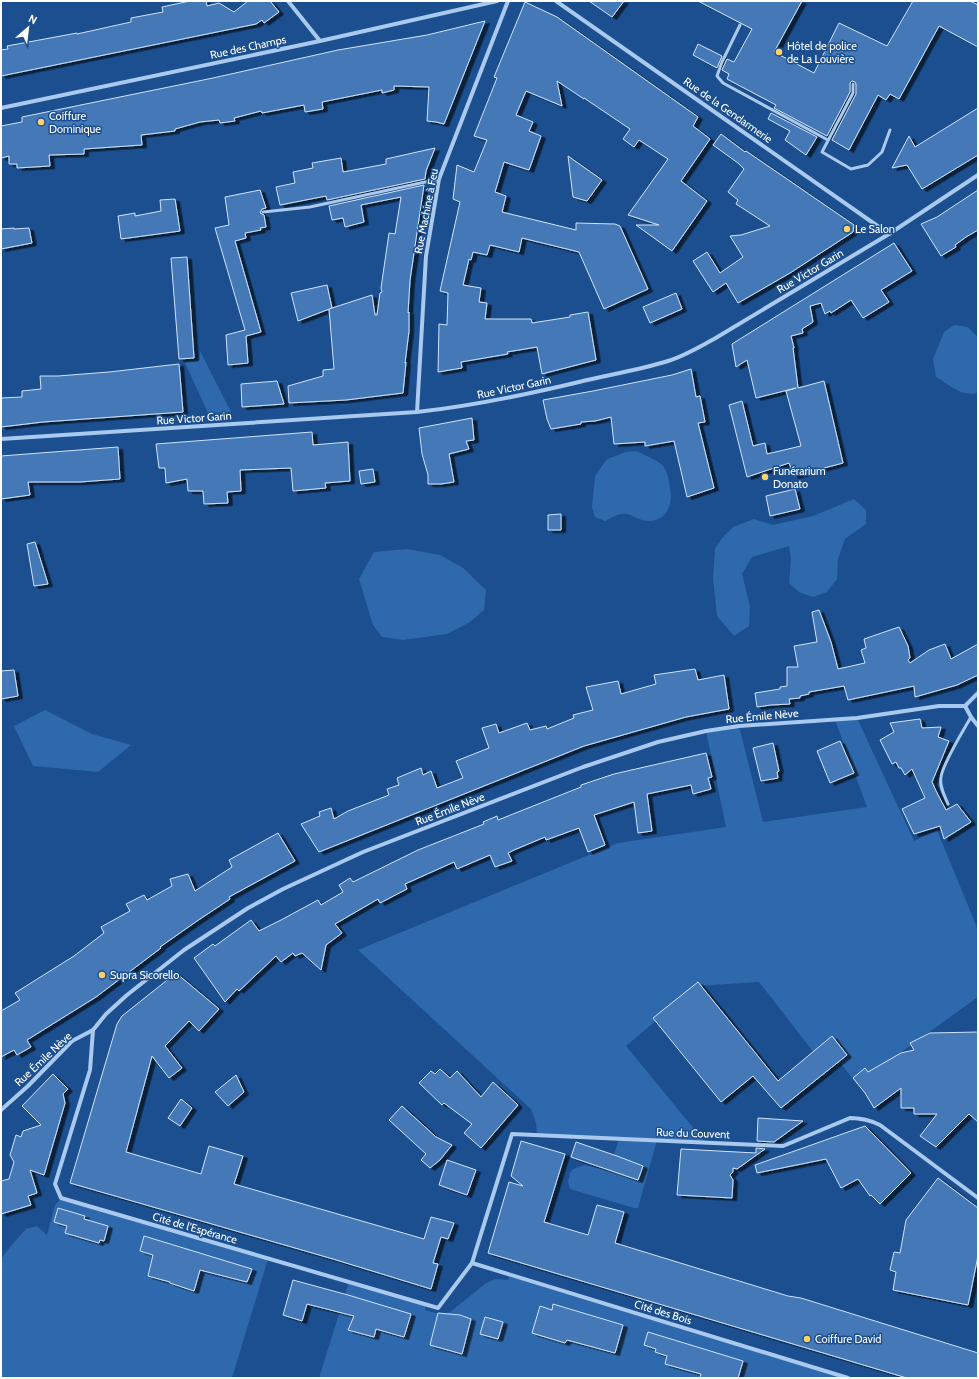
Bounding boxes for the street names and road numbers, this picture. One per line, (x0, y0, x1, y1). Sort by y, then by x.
street label: Rue des Champs (209, 32, 288, 62)
street label: Rue de la Gendarmerie (681, 74, 776, 146)
street label: Rue Machine à Feu (411, 167, 441, 255)
street label: Rue Victor Garin (774, 246, 846, 296)
street label: Rue Victor Garin (476, 372, 552, 402)
street label: Rue Victor Garin (156, 408, 232, 428)
street label: Rue Émile Nève (725, 706, 799, 726)
street label: Rue Émile Nève (413, 789, 487, 829)
street label: Rue Émile Nève (11, 1029, 75, 1089)
street label: Rue du Couvent (656, 1125, 730, 1141)
street label: Cité de l'Espérance (151, 1209, 239, 1247)
street label: Cité des Bois (633, 1297, 694, 1328)

